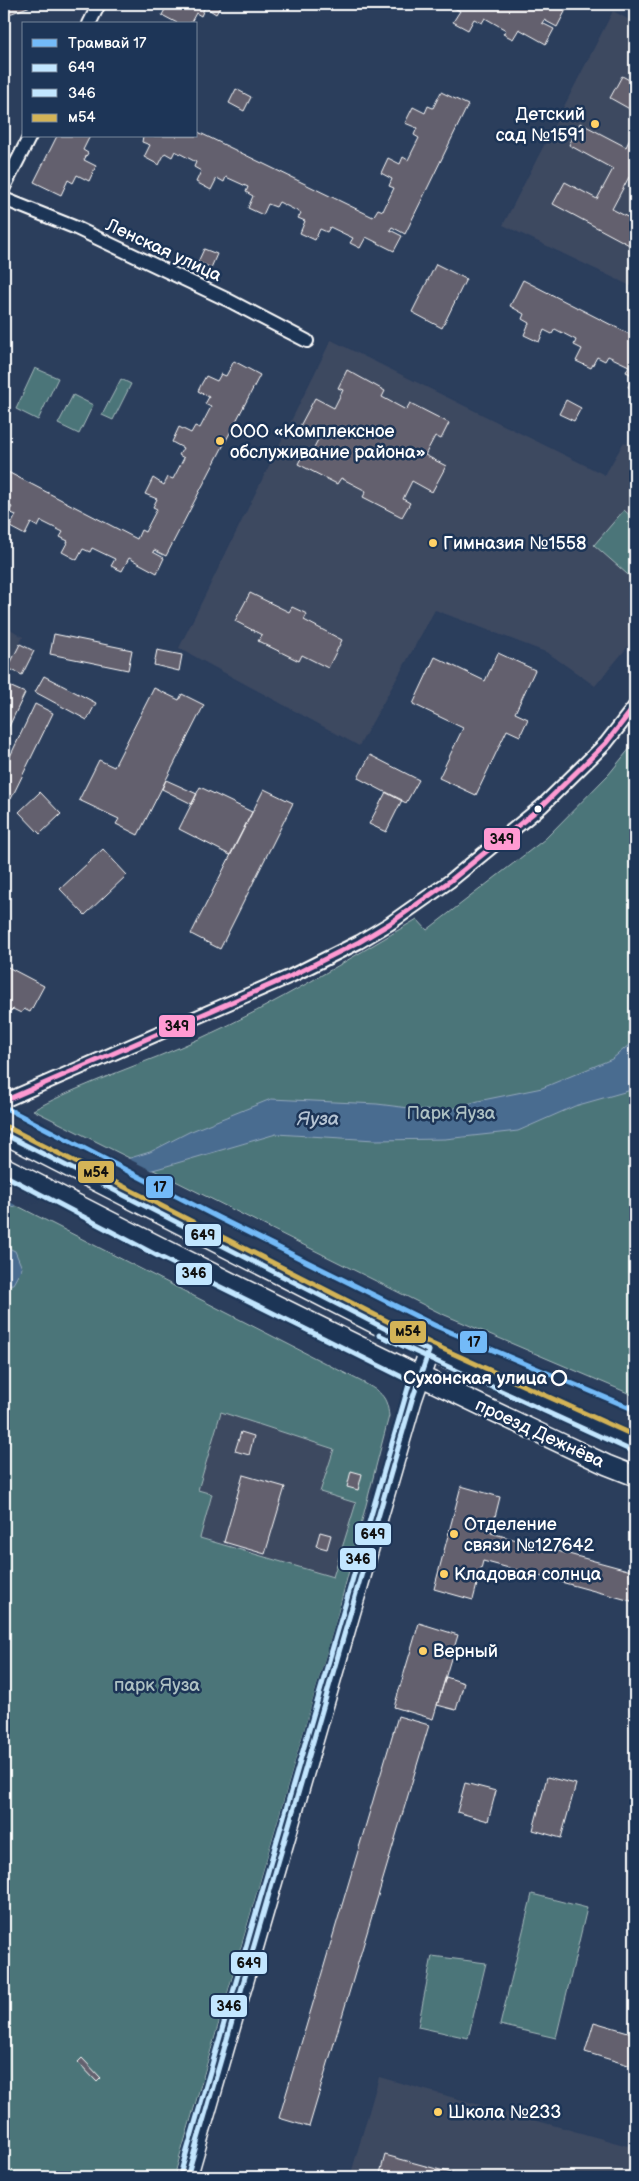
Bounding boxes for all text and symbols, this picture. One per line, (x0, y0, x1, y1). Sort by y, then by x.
legend (22, 22, 198, 138)
text: Трамвай 17 (68, 34, 147, 53)
text: 649 (68, 58, 95, 77)
text: 346 (68, 84, 96, 103)
place label: Детский сад №1591 (496, 104, 585, 146)
text: м54 (68, 108, 96, 127)
marker: Детский сад №1591 (589, 118, 601, 130)
street label: Ленская улица (102, 214, 225, 287)
place label: ООО «Комплексное обслуживание района» (230, 421, 426, 463)
marker: ООО «Комплексное обслуживание района» (214, 435, 226, 447)
place label: Гимназия №1558 (443, 533, 587, 554)
marker: Гимназия №1558 (427, 537, 439, 549)
unlabelled marker (533, 804, 543, 814)
line badge: 349 (483, 827, 521, 851)
text: 349 (490, 831, 514, 848)
line badge: 349 (158, 1014, 196, 1038)
text: 349 (165, 1018, 189, 1035)
park label: Парк Яуза (407, 1103, 496, 1124)
water label: Яуза (296, 1108, 339, 1131)
line badge: м54 (77, 1160, 115, 1184)
text: м54 (83, 1164, 110, 1181)
line badge: 17 (145, 1175, 174, 1199)
text: 17 (153, 1179, 167, 1196)
line badge: 649 (184, 1223, 222, 1247)
text: 649 (191, 1227, 215, 1244)
line badge: 346 (175, 1262, 213, 1286)
text: 346 (182, 1265, 206, 1282)
line badge: м54 (389, 1320, 427, 1344)
text: м54 (395, 1323, 422, 1340)
line badge: 17 (459, 1330, 488, 1354)
text: 17 (467, 1334, 481, 1351)
place label: Сухонская улица (403, 1368, 548, 1389)
marker: Сухонская улица (551, 1370, 567, 1386)
street label: проезд Дежнёва (472, 1394, 608, 1473)
place label: Отделение связи №127642 (464, 1514, 595, 1556)
line badge: 649 (354, 1522, 392, 1546)
text: 649 (361, 1526, 385, 1543)
marker: Отделение связи №127642 (448, 1528, 460, 1540)
line badge: 346 (339, 1547, 377, 1571)
text: 346 (346, 1551, 370, 1568)
place label: Кладовая солнца (454, 1564, 602, 1585)
marker: Кладовая солнца (438, 1568, 450, 1580)
place label: Верный (433, 1641, 498, 1662)
marker: Верный (417, 1645, 429, 1657)
park label: парк Яуза (114, 1675, 200, 1696)
line badge: 649 (230, 1951, 268, 1975)
text: 649 (237, 1955, 261, 1972)
line badge: 346 (210, 1994, 248, 2018)
text: 346 (217, 1998, 241, 2015)
place label: Школа №233 (448, 2102, 561, 2123)
marker: Школа №233 (432, 2106, 444, 2118)

